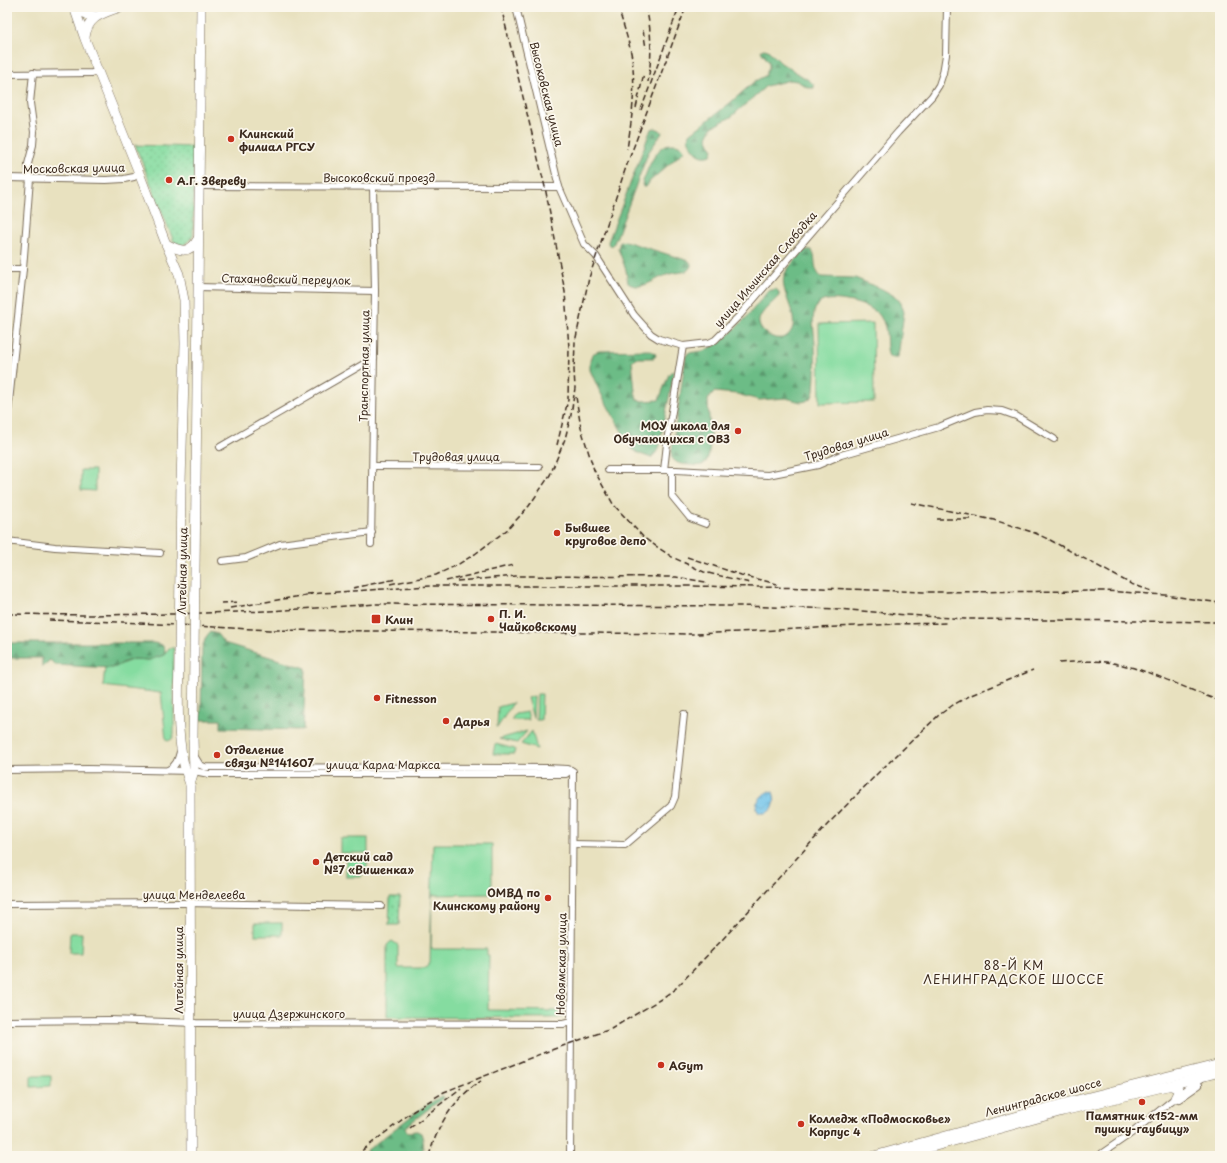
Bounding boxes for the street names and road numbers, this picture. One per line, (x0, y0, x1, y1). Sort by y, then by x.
street label: Высоковская улица (526, 40, 568, 148)
street label: Московская улица (23, 159, 125, 177)
street label: Высоковский проезд (323, 169, 435, 186)
street label: улица Ильинская Слободка (710, 207, 820, 331)
street label: Стахановский переулок (221, 269, 351, 289)
street label: Транспортная улица (355, 310, 373, 422)
street label: Трудовая улица (802, 423, 890, 465)
street label: Трудовая улица (412, 448, 500, 465)
street label: Литейная улица (173, 527, 191, 615)
street label: улица Карла Маркса (326, 756, 440, 773)
street label: улица Менделеева (143, 886, 245, 903)
street label: Новоямская улица (552, 913, 570, 1015)
street label: Литейная улица (170, 926, 187, 1014)
street label: улица Дзержинского (233, 1005, 345, 1022)
street label: Ленинградское шоссе (983, 1073, 1103, 1121)

